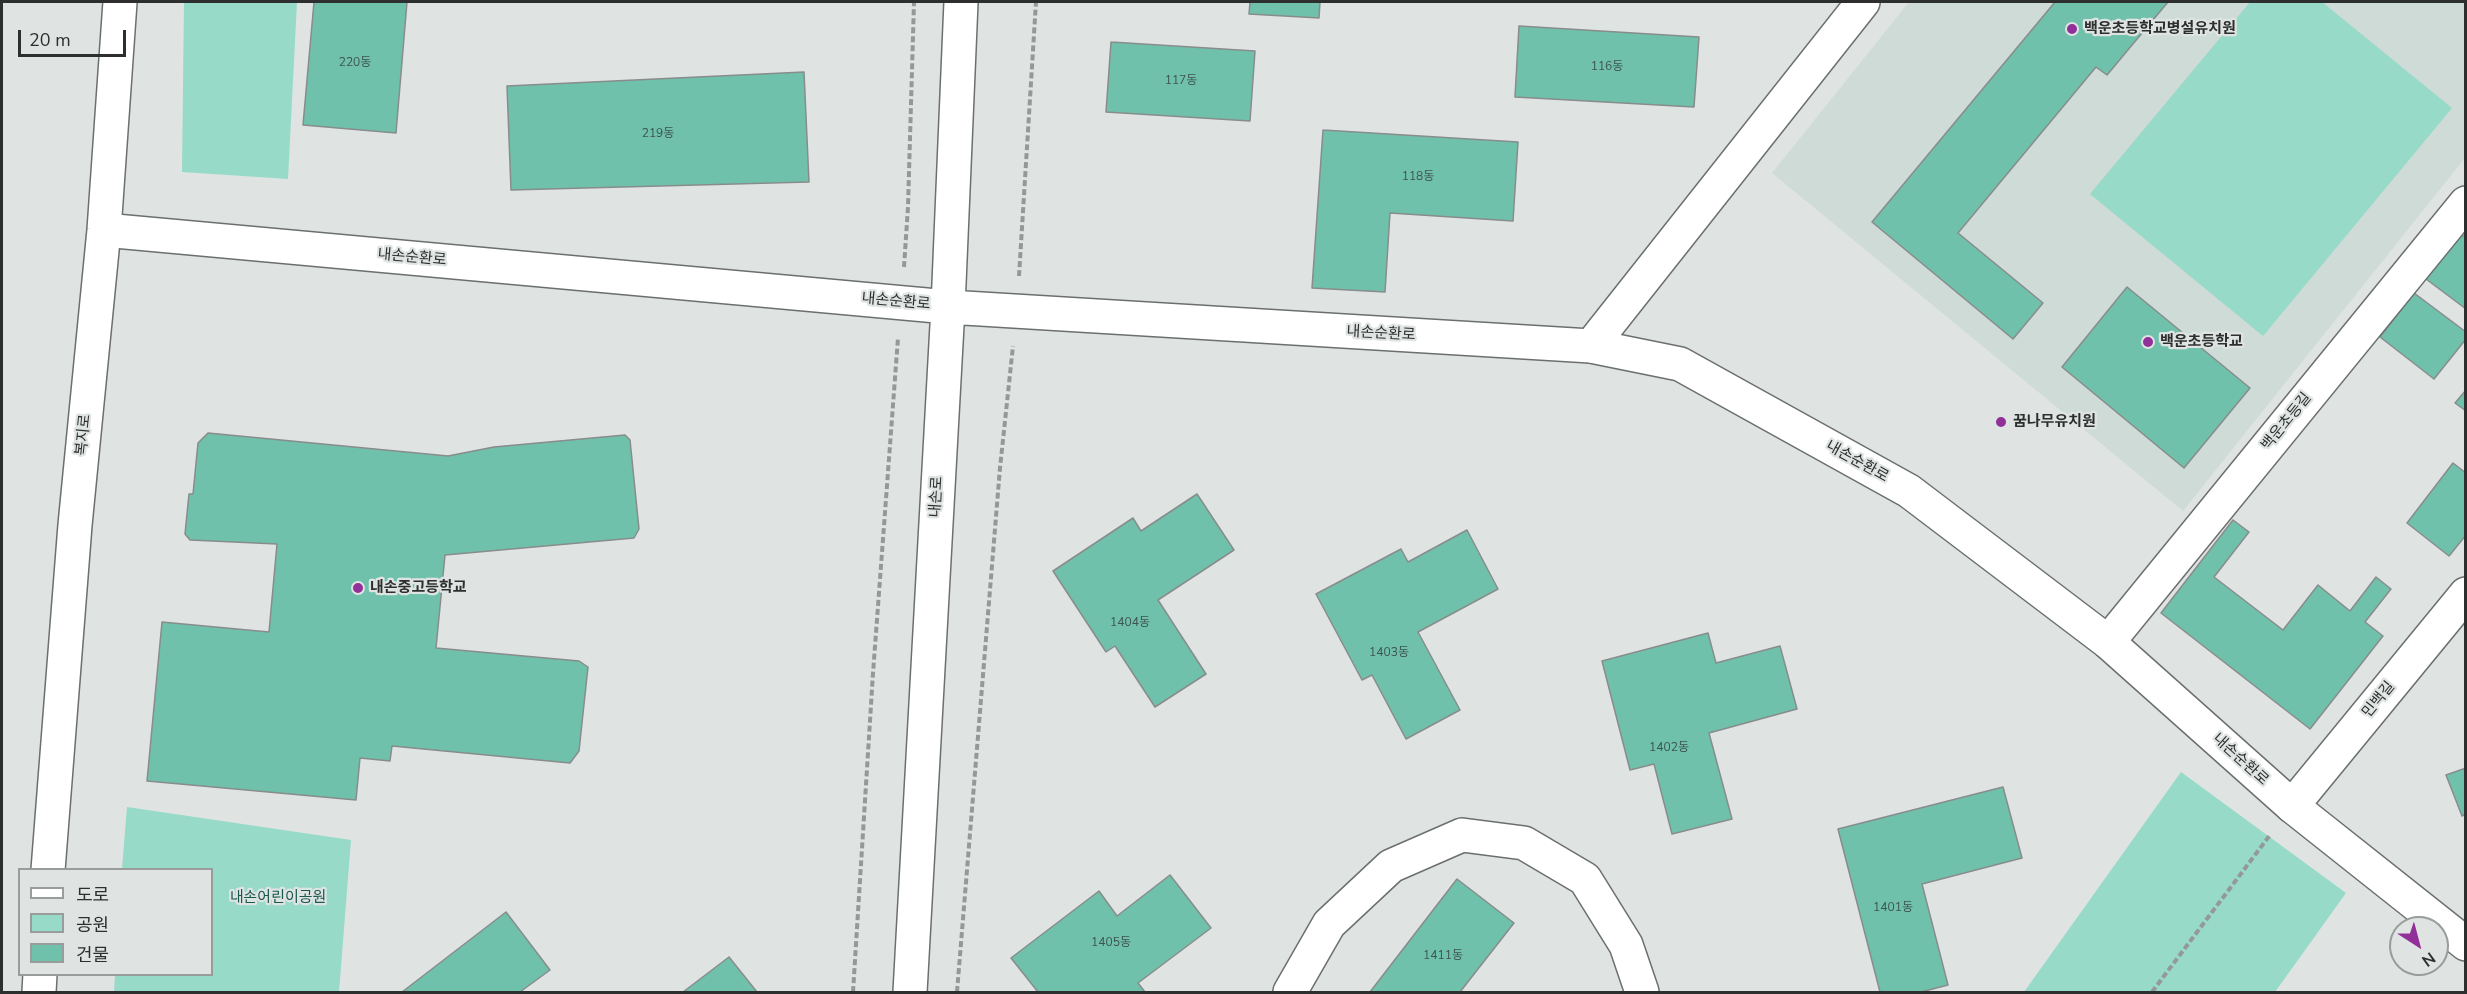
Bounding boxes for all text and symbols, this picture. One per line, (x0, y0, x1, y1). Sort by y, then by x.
scale bar (21, 18, 129, 56)
place label: 백운초등학교병설유치원 (2084, 20, 2236, 38)
marker: 백운초등학교병설유치원 (2065, 22, 2079, 36)
text: 20 m (29, 28, 71, 52)
house number: 220동 (339, 56, 371, 70)
house number: 116동 (1591, 60, 1623, 74)
house number: 117동 (1165, 74, 1197, 88)
house number: 219동 (642, 127, 674, 141)
house number: 118동 (1402, 170, 1434, 184)
street label: 내손순환로 (377, 246, 447, 270)
street label: 내손순환로 (861, 290, 931, 314)
street label: 내손순환로 (1346, 323, 1416, 345)
place label: 백운초등학교 (2160, 333, 2243, 351)
marker: 백운초등학교 (2141, 335, 2155, 349)
street label: 백운초등길 (2258, 390, 2316, 454)
street label: 복지로 (73, 413, 95, 457)
place label: 꿈나무유치원 (2013, 413, 2096, 431)
marker: 꿈나무유치원 (1994, 415, 2008, 429)
street label: 내손순환로 (1822, 437, 1892, 487)
street label: 내손로 (927, 476, 947, 518)
place label: 내손중고등학교 (370, 579, 467, 597)
marker: 내손중고등학교 (351, 581, 365, 595)
house number: 1404동 (1110, 616, 1150, 630)
house number: 1403동 (1369, 646, 1409, 660)
street label: 민백길 (2359, 678, 2399, 722)
street label: 내손순환로 (2208, 730, 2272, 790)
house number: 1402동 (1649, 741, 1689, 755)
legend (18, 868, 213, 976)
text: 도로 (76, 883, 109, 907)
park label: 내손어린이공원 (230, 889, 326, 907)
house number: 1401동 (1873, 901, 1913, 915)
text: 공원 (76, 913, 109, 937)
north arrow (2389, 916, 2449, 976)
house number: 1405동 (1091, 936, 1131, 950)
text: 건물 (76, 943, 109, 967)
text: N (2417, 947, 2440, 971)
house number: 1411동 (1423, 949, 1463, 963)

